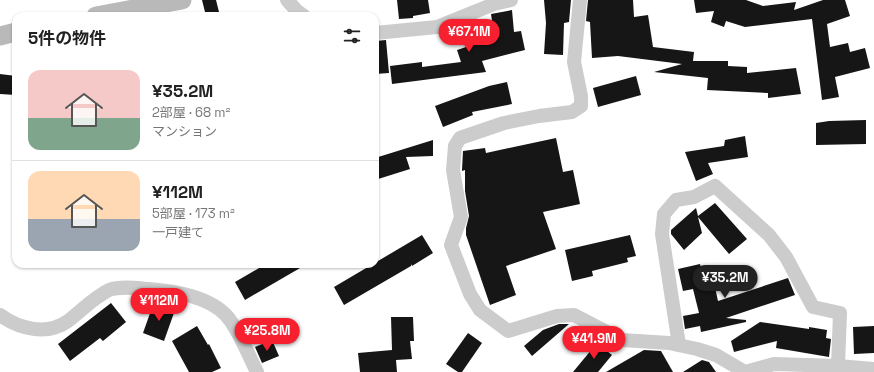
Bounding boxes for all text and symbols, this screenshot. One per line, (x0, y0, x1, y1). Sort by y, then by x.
pin: ¥67.1M (436, 19, 502, 53)
text: ¥67.1M (448, 23, 490, 40)
icon: filters (341, 25, 363, 47)
text: 5件の物件 (28, 27, 106, 49)
text: ¥35.2M (152, 80, 213, 102)
icon: home (60, 86, 108, 134)
text: 2部屋 · 68 m² (152, 104, 230, 121)
text: マンション (152, 123, 217, 140)
text: ¥112M (152, 181, 203, 203)
icon: home (60, 187, 108, 235)
text: 5部屋 · 173 m² (152, 205, 235, 222)
text: 一戸建て (152, 224, 204, 241)
pin: ¥35.2M (692, 265, 758, 299)
text: ¥35.2M (702, 269, 748, 286)
pin: ¥112M (131, 288, 187, 322)
text: ¥112M (139, 292, 179, 309)
pin: ¥25.8M (234, 318, 300, 352)
text: ¥25.8M (244, 322, 290, 339)
pin: ¥41.9M (561, 326, 627, 360)
text: ¥41.9M (571, 330, 617, 347)

